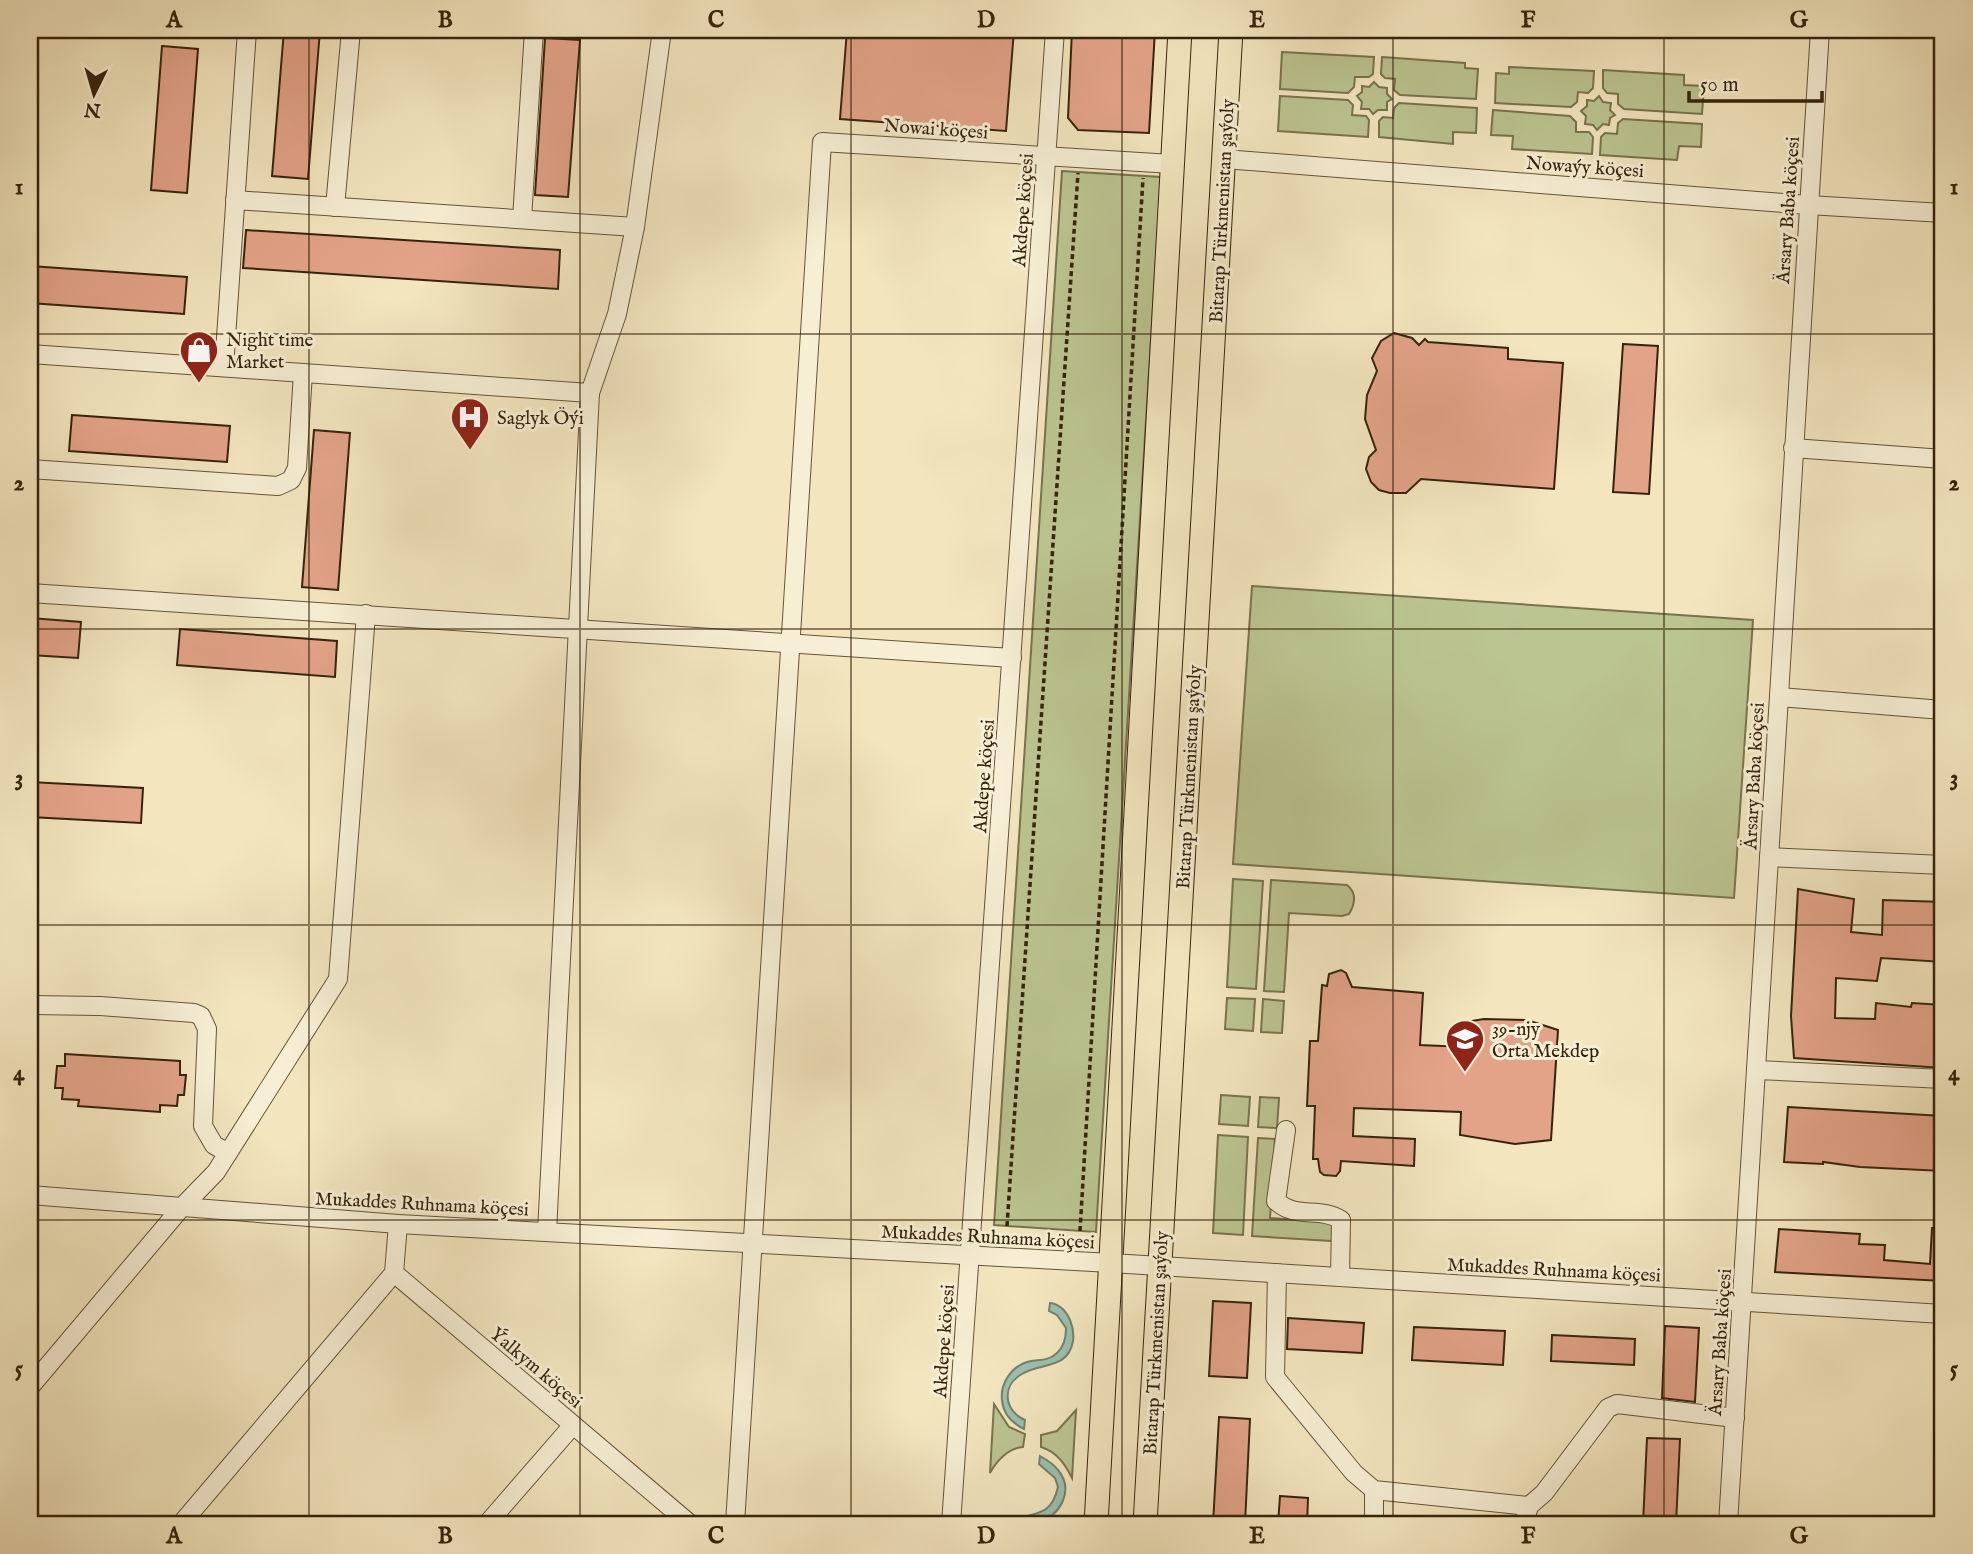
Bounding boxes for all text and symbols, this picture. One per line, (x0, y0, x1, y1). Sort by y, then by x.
text: A (165, 6, 183, 35)
text: B (437, 6, 453, 35)
text: C (708, 6, 725, 35)
text: D (977, 6, 995, 35)
text: E (1249, 6, 1265, 35)
text: F (1521, 6, 1536, 35)
text: G (1790, 6, 1809, 35)
north arrow (60, 60, 130, 130)
scale bar (1689, 60, 1822, 104)
text: 50 m (1700, 72, 1739, 99)
text: N (83, 96, 103, 122)
street label: Bitarap Türkmenistan şaýoly (1205, 98, 1241, 324)
street label: Nowai köçesi (883, 114, 989, 146)
street label: Ärsary Baba köçesi (1772, 136, 1806, 285)
street label: Nowaýy köçesi (1525, 152, 1645, 184)
street label: Akdepe köçesi (1008, 153, 1040, 269)
text: 1 (15, 173, 23, 202)
text: 1 (1950, 173, 1958, 202)
shop icon: Night time Market (178, 329, 220, 384)
place label: Night time Market (226, 329, 314, 375)
hospital icon: Saglyk Öýi (449, 396, 491, 451)
place label: Saglyk Öýi (497, 407, 584, 431)
text: 2 (14, 469, 25, 498)
text: 2 (1949, 469, 1960, 498)
street label: Bitarap Türkmenistan şaýoly (1172, 664, 1208, 890)
street label: Ärsary Baba köçesi (1739, 702, 1771, 851)
street label: Akdepe köçesi (969, 719, 1001, 835)
text: 3 (15, 764, 23, 793)
text: 3 (1950, 764, 1958, 793)
school or university icon: 39-njy Orta Mekdep (1444, 1018, 1486, 1073)
place label: 39-njy Orta Mekdep (1492, 1018, 1599, 1064)
text: 4 (13, 1059, 25, 1088)
text: 4 (1948, 1059, 1960, 1088)
street label: Mukaddes Ruhnama köçesi (314, 1187, 530, 1223)
street label: Mukaddes Ruhnama köçesi (880, 1220, 1096, 1256)
street label: Bitarap Türkmenistan şaýoly (1139, 1230, 1175, 1456)
street label: Mukaddes Ruhnama köçesi (1446, 1253, 1662, 1289)
street label: Ärsary Baba köçesi (1704, 1268, 1738, 1417)
street label: Akdepe köçesi (929, 1284, 961, 1400)
street label: Ýalkym köçesi (485, 1322, 588, 1414)
text: 5 (15, 1355, 24, 1384)
text: 5 (1950, 1355, 1959, 1384)
text: A (165, 1522, 183, 1551)
text: B (437, 1522, 453, 1551)
text: C (708, 1522, 725, 1551)
text: D (977, 1522, 995, 1551)
text: E (1249, 1522, 1265, 1551)
text: F (1521, 1522, 1536, 1551)
text: G (1790, 1522, 1809, 1551)

